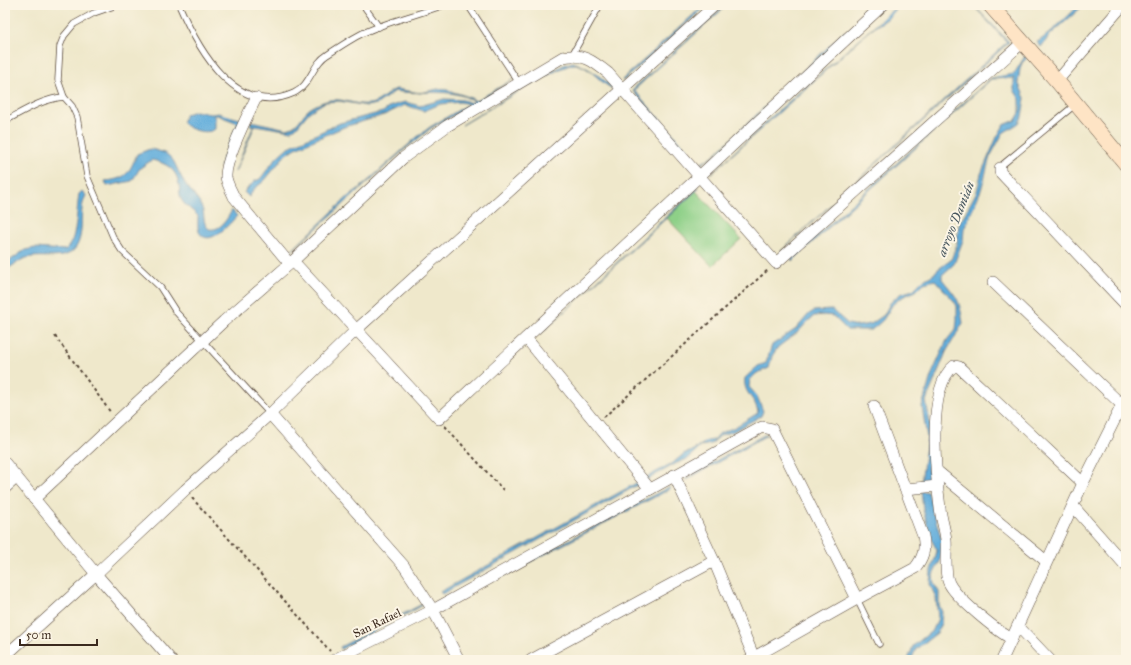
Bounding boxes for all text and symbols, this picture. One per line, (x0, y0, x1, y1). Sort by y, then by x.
water label: arroyo Damián (933, 179, 978, 260)
street label: San Rafael (351, 605, 404, 641)
scale bar (20, 621, 97, 647)
text: 50 m (26, 628, 51, 642)

